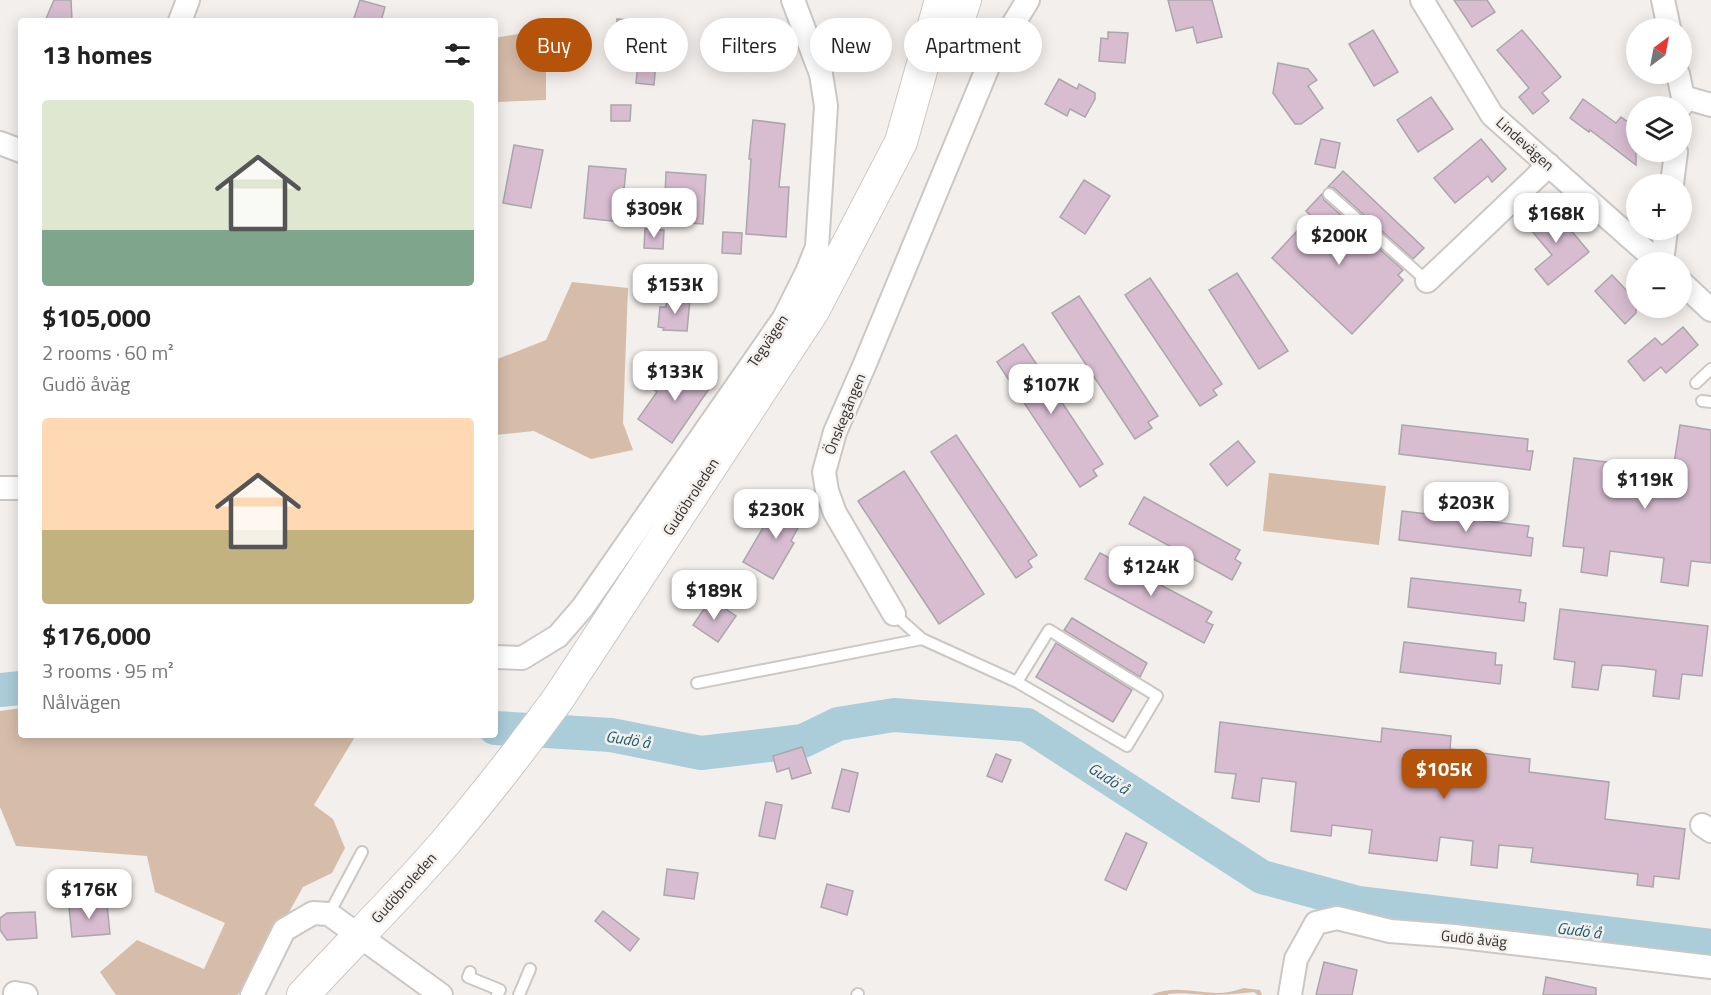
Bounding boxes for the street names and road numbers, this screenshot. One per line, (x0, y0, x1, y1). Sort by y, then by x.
street label: Lindevägen (1491, 111, 1560, 176)
street label: Tegvägen (741, 310, 794, 372)
street label: Önskegången (818, 370, 871, 458)
street label: Gudöbroleden (657, 453, 724, 540)
street label: Gudöbroleden (365, 847, 442, 928)
street label: Gudö åväg (1440, 924, 1508, 953)

